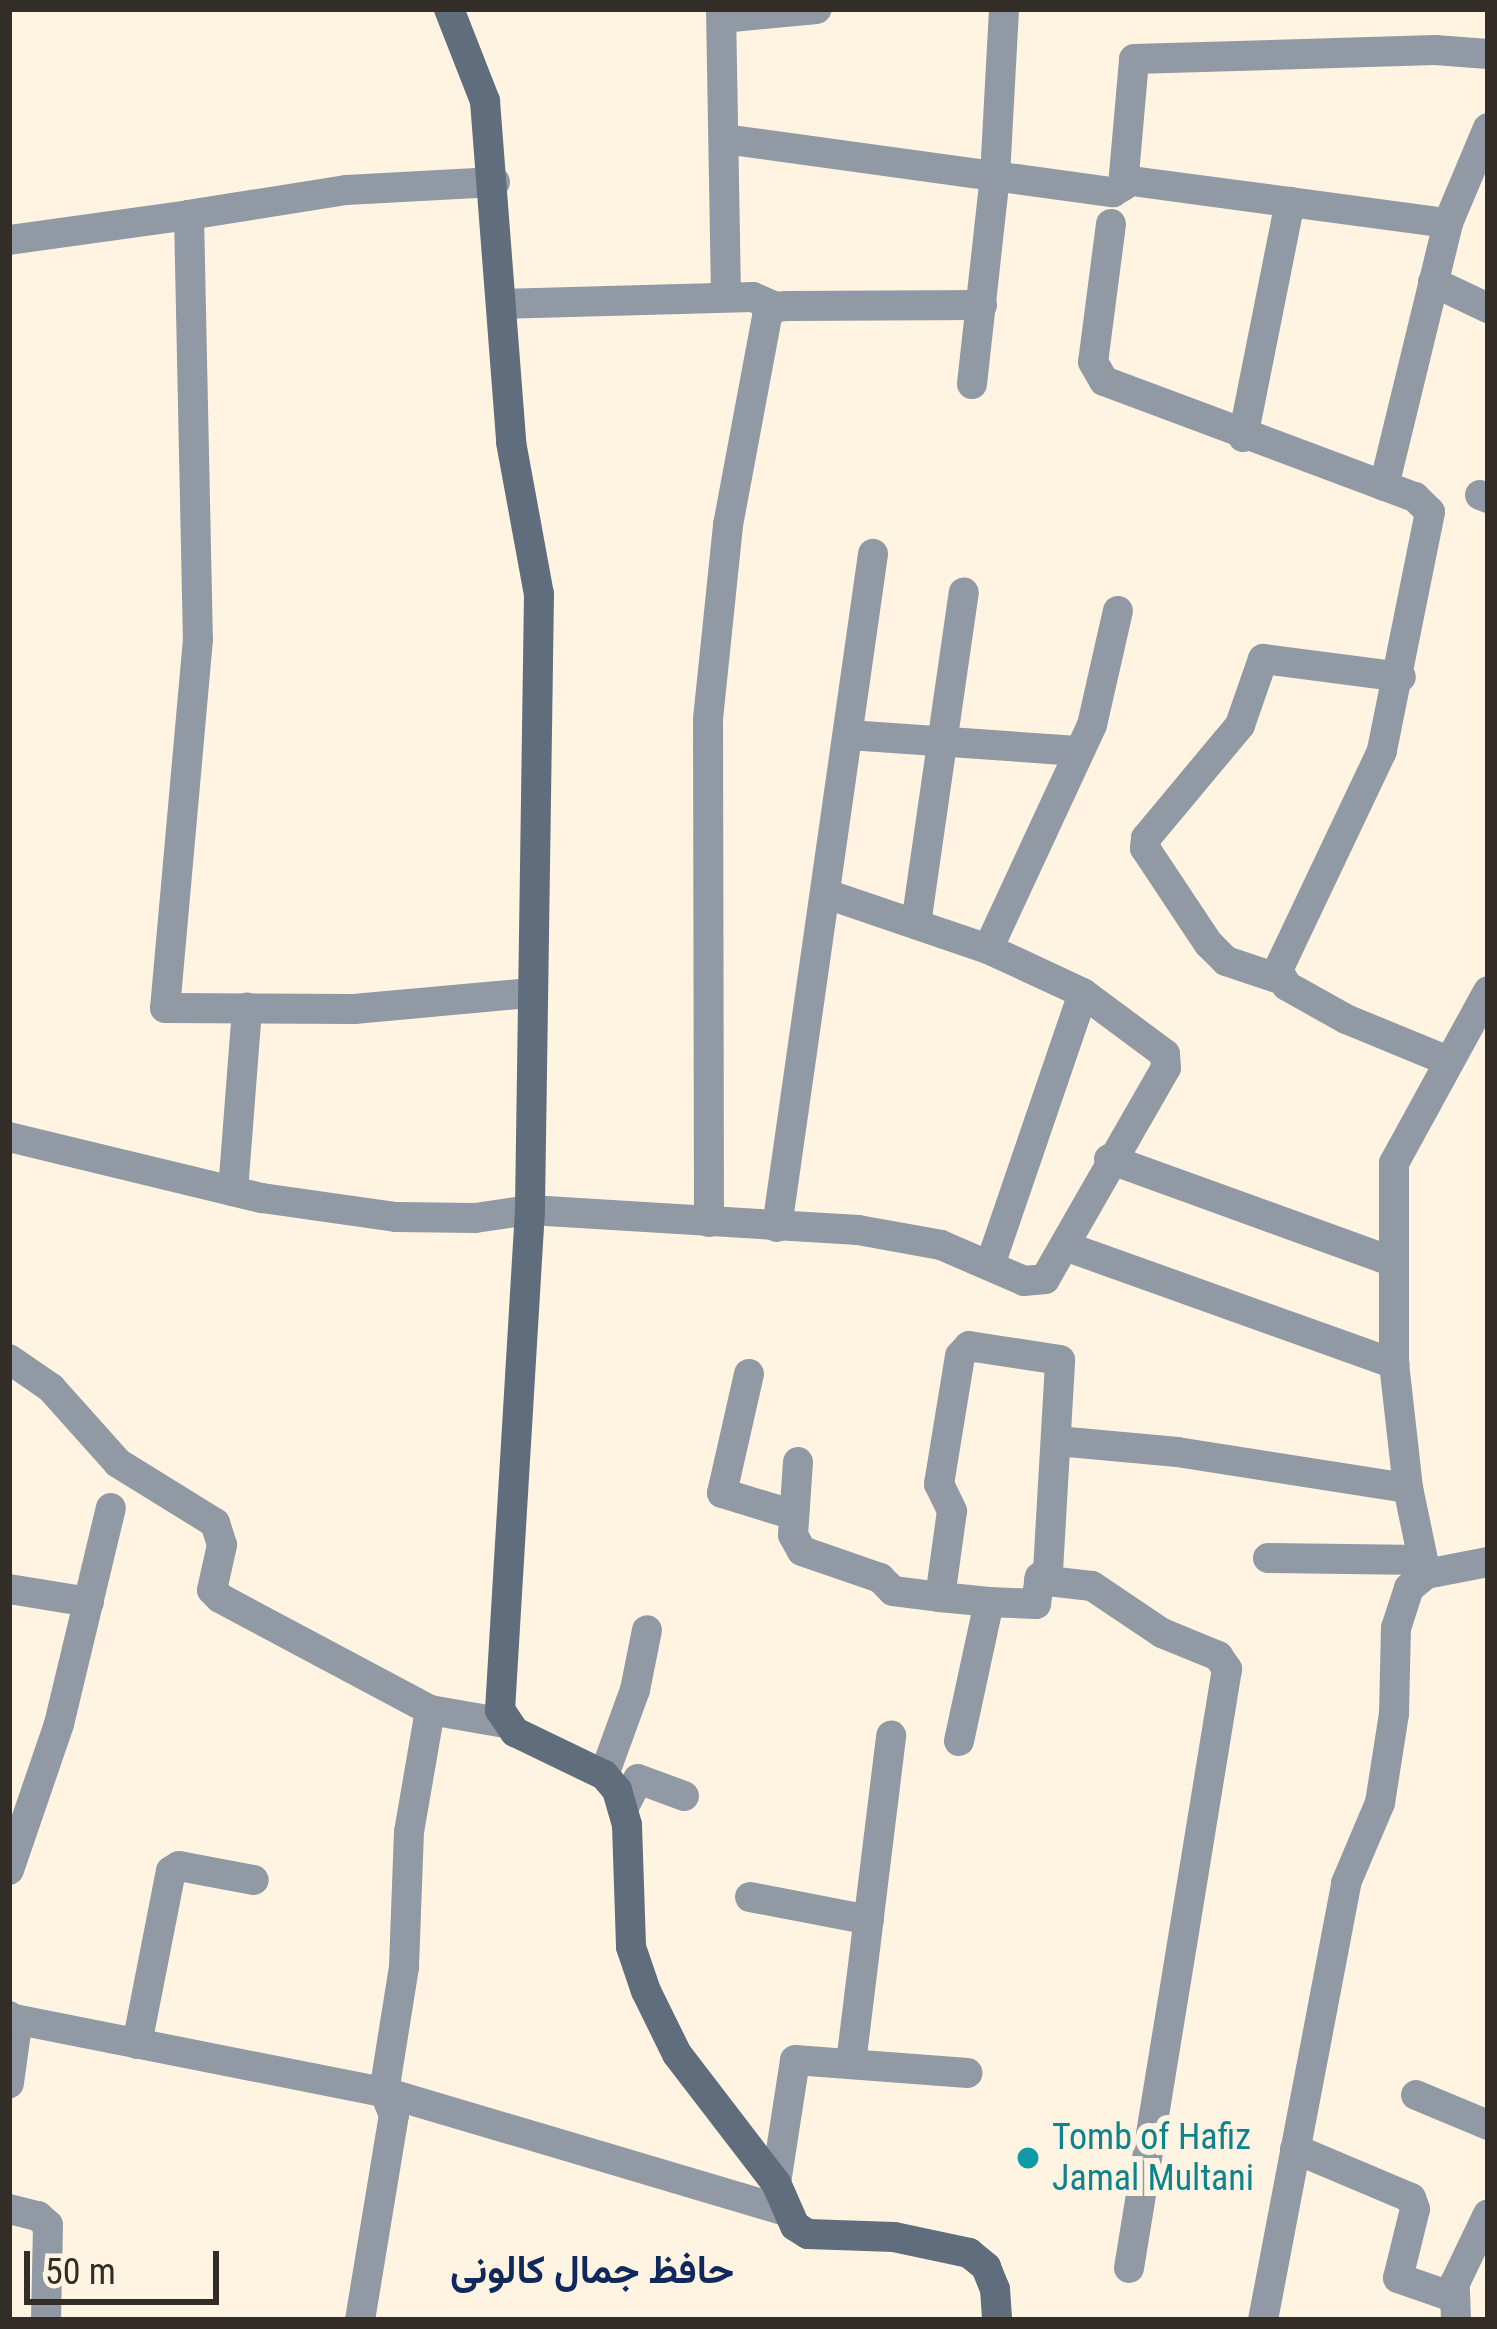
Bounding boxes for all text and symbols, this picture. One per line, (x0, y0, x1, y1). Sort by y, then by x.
place label: Tomb of Hafiz Jamal Multani (1052, 2115, 1254, 2200)
marker: Tomb of Hafiz Jamal Multani (1015, 2145, 1041, 2171)
scale bar (30, 2227, 225, 2301)
district label: حافظ جمال کالونی (450, 2247, 734, 2293)
text: 50 m (45, 2251, 116, 2293)

